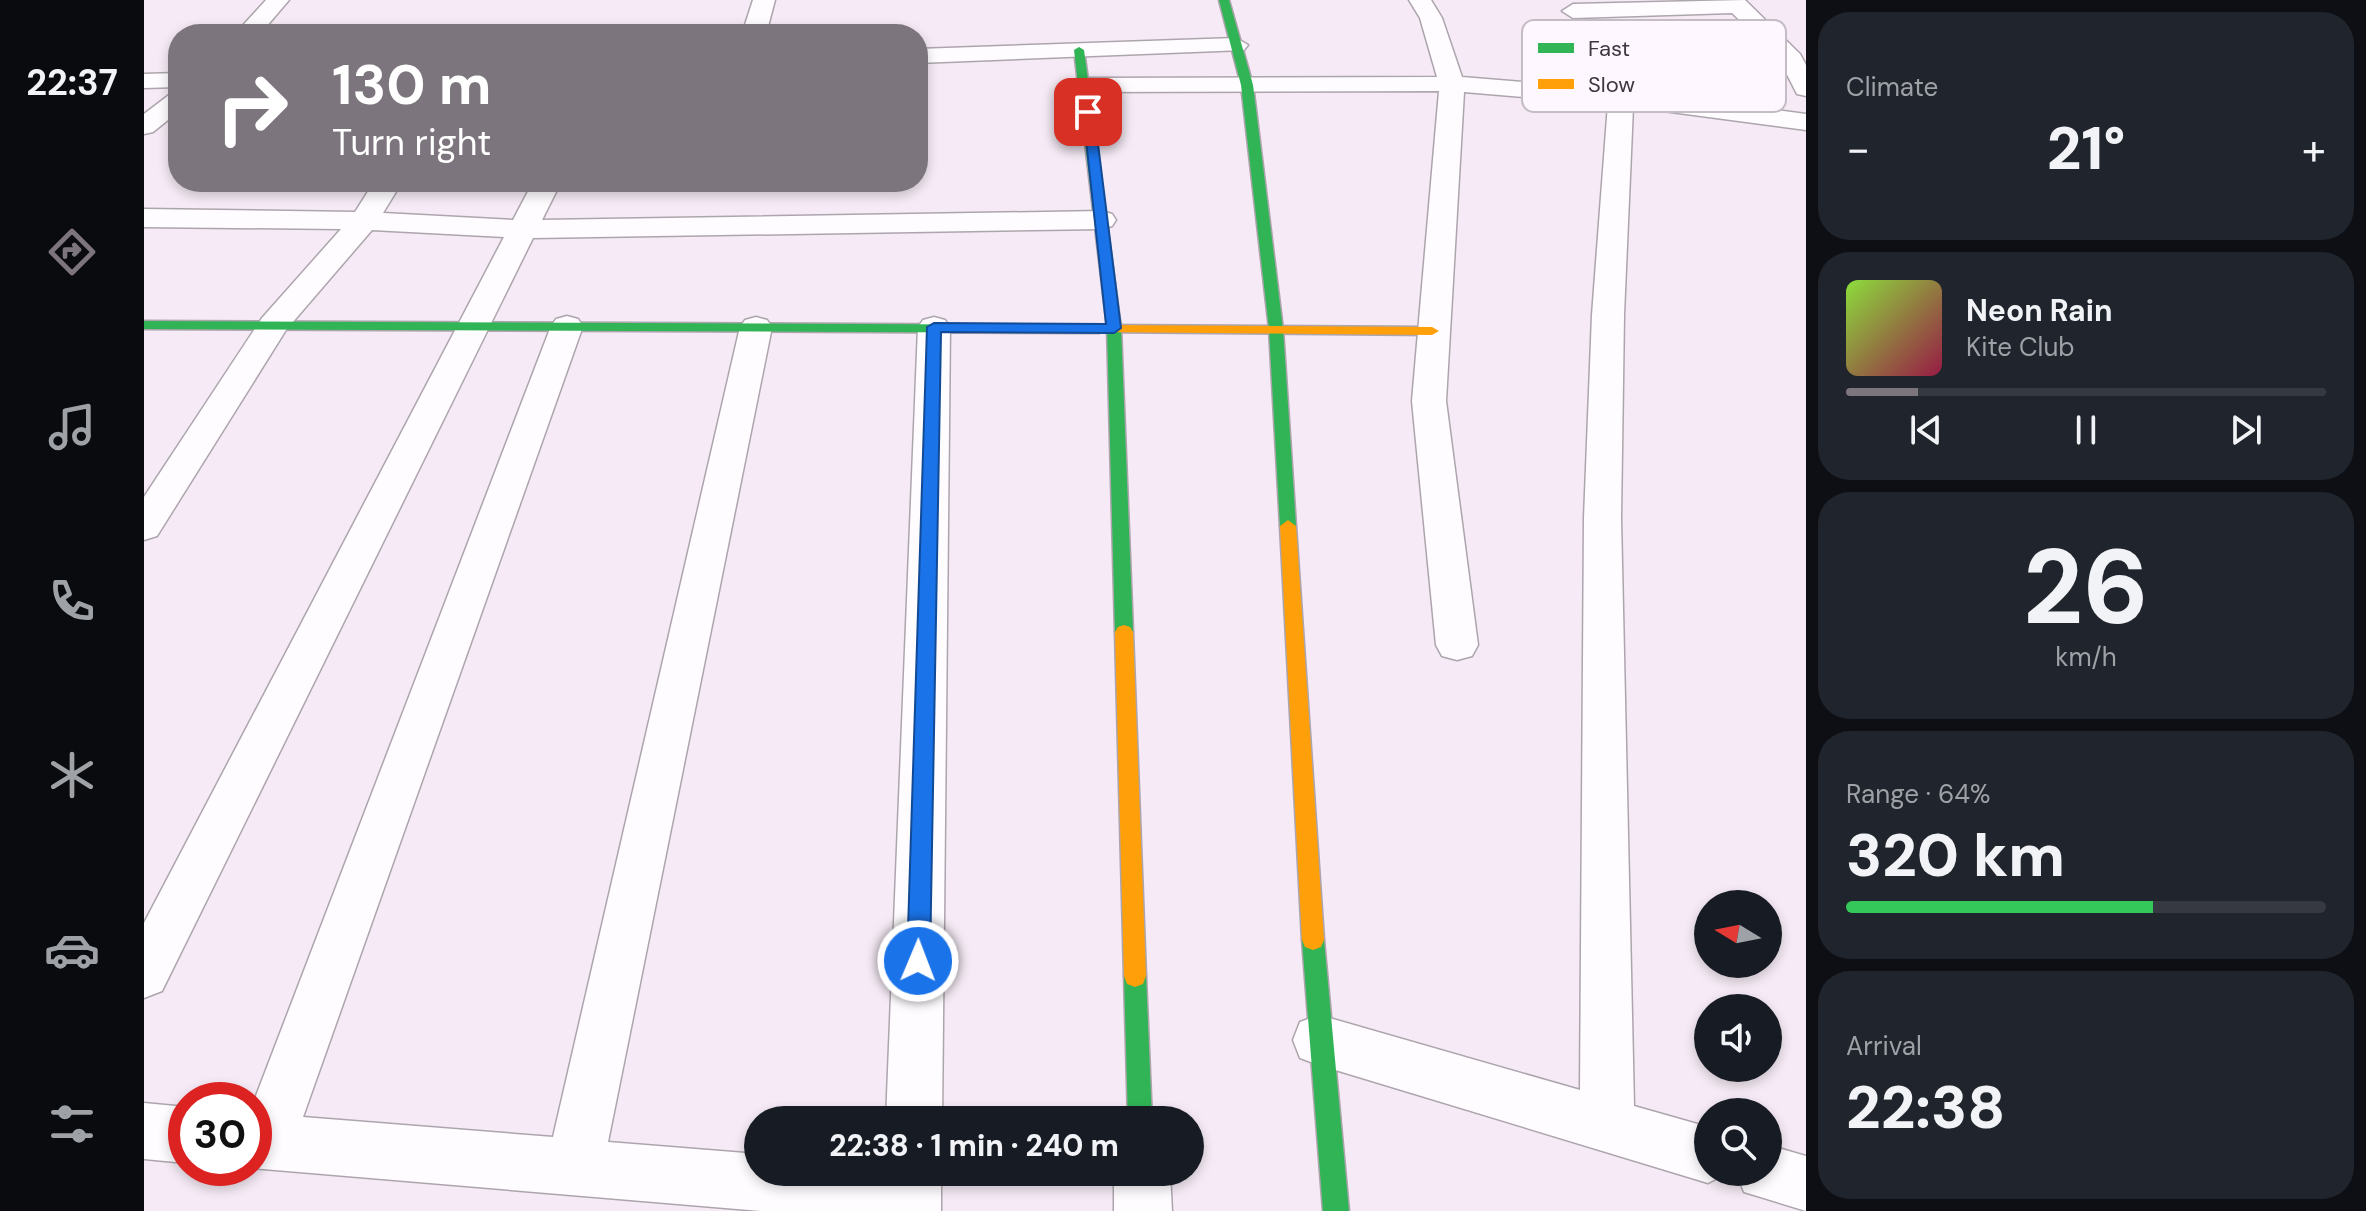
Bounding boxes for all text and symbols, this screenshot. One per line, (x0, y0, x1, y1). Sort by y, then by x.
legend (1522, 20, 1786, 112)
text: Fast (1588, 34, 1630, 63)
text: 130 m (332, 48, 491, 121)
icon: right (200, 56, 304, 160)
text: 22:37 (26, 59, 118, 106)
text: Slow (1588, 70, 1635, 99)
text: Climate (1846, 70, 1938, 104)
pin (1054, 78, 1122, 146)
icon: arrive (1066, 90, 1110, 134)
text: 21° (2047, 109, 2125, 188)
text: Turn right (332, 119, 491, 166)
text: − (1846, 120, 1870, 178)
text: + (2302, 120, 2326, 178)
icon: directions (44, 224, 100, 280)
text: Neon Rain (1966, 291, 2112, 330)
text: Kite Club (1966, 330, 2075, 364)
icon: music (44, 399, 100, 455)
icon: previous (1904, 408, 1948, 452)
icon: pause (2064, 408, 2108, 452)
icon: next (2224, 408, 2268, 452)
text: 26 (2023, 520, 2149, 655)
icon: phone (44, 573, 100, 629)
text: km/h (2055, 640, 2117, 674)
icon: climate (44, 747, 100, 803)
text: Range · 64% (1846, 777, 1990, 811)
text: 320 km (1846, 816, 2065, 895)
north arrow (1694, 890, 1782, 978)
map controls (1694, 890, 1782, 1186)
position arrow (876, 919, 960, 1003)
icon: car (44, 922, 100, 978)
button: sound (1694, 994, 1782, 1082)
text: Arrival (1846, 1029, 1922, 1063)
text: 22:38 (1846, 1068, 2005, 1147)
speed limit sign: 30 (168, 1082, 272, 1186)
icon: filters (44, 1096, 100, 1152)
button: search (1694, 1098, 1782, 1186)
text: 22:38 · 1 min · 240 m (829, 1126, 1119, 1165)

